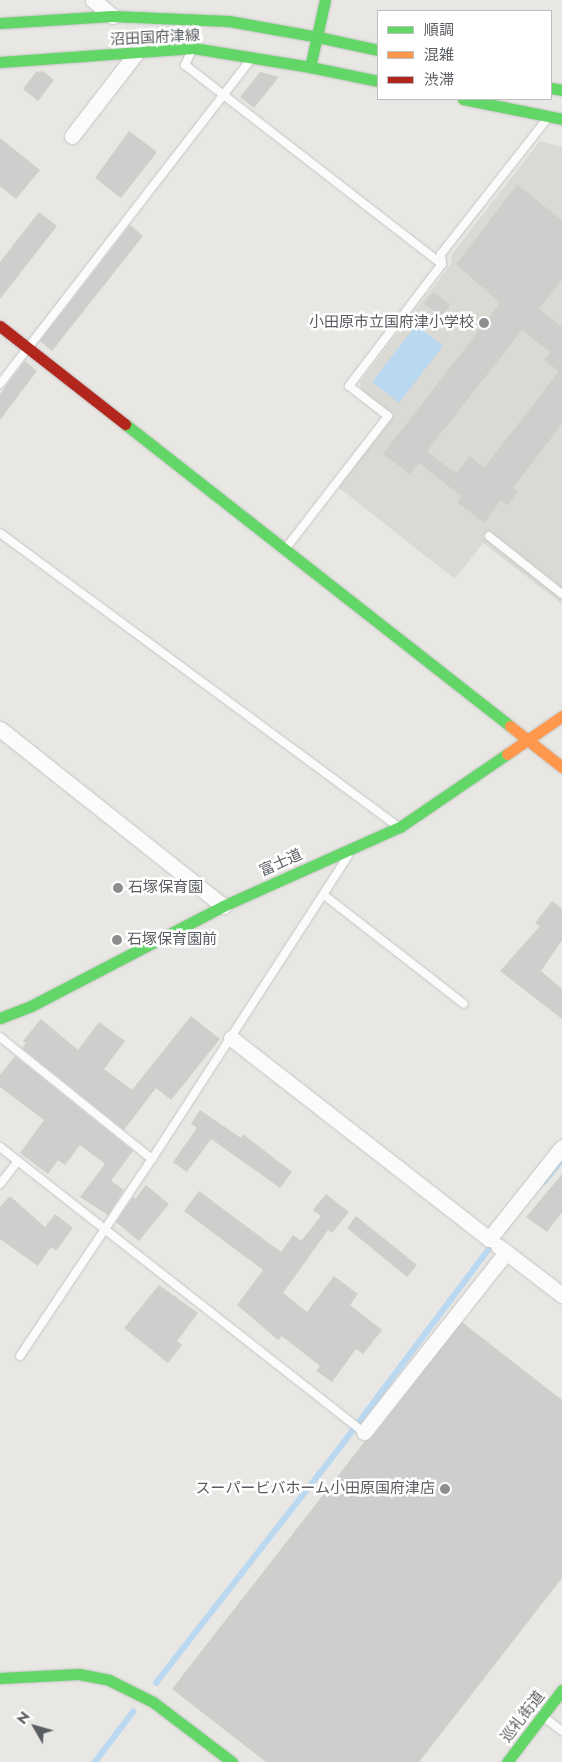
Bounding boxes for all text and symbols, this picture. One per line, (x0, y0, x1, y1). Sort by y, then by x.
legend (377, 10, 552, 100)
text: 順調 (424, 19, 454, 41)
street label: 沼田国府津線 (110, 27, 200, 49)
text: 混雑 (424, 44, 454, 66)
text: 渋滞 (424, 69, 454, 91)
place label: 小田原市立国府津小学校 (309, 314, 474, 332)
marker: 小田原市立国府津小学校 (478, 317, 490, 329)
street label: 富士道 (257, 846, 305, 880)
place label: 石塚保育園 (128, 879, 203, 897)
marker: 石塚保育園 (112, 882, 124, 894)
place label: 石塚保育園前 (127, 931, 217, 949)
marker: 石塚保育園前 (111, 934, 123, 946)
place label: スーパービバホーム小田原国府津店 (195, 1480, 435, 1498)
marker: スーパービバホーム小田原国府津店 (439, 1483, 451, 1495)
street label: 巡礼街道 (497, 1688, 549, 1746)
north arrow (10, 1702, 60, 1752)
text: N (12, 1707, 34, 1728)

